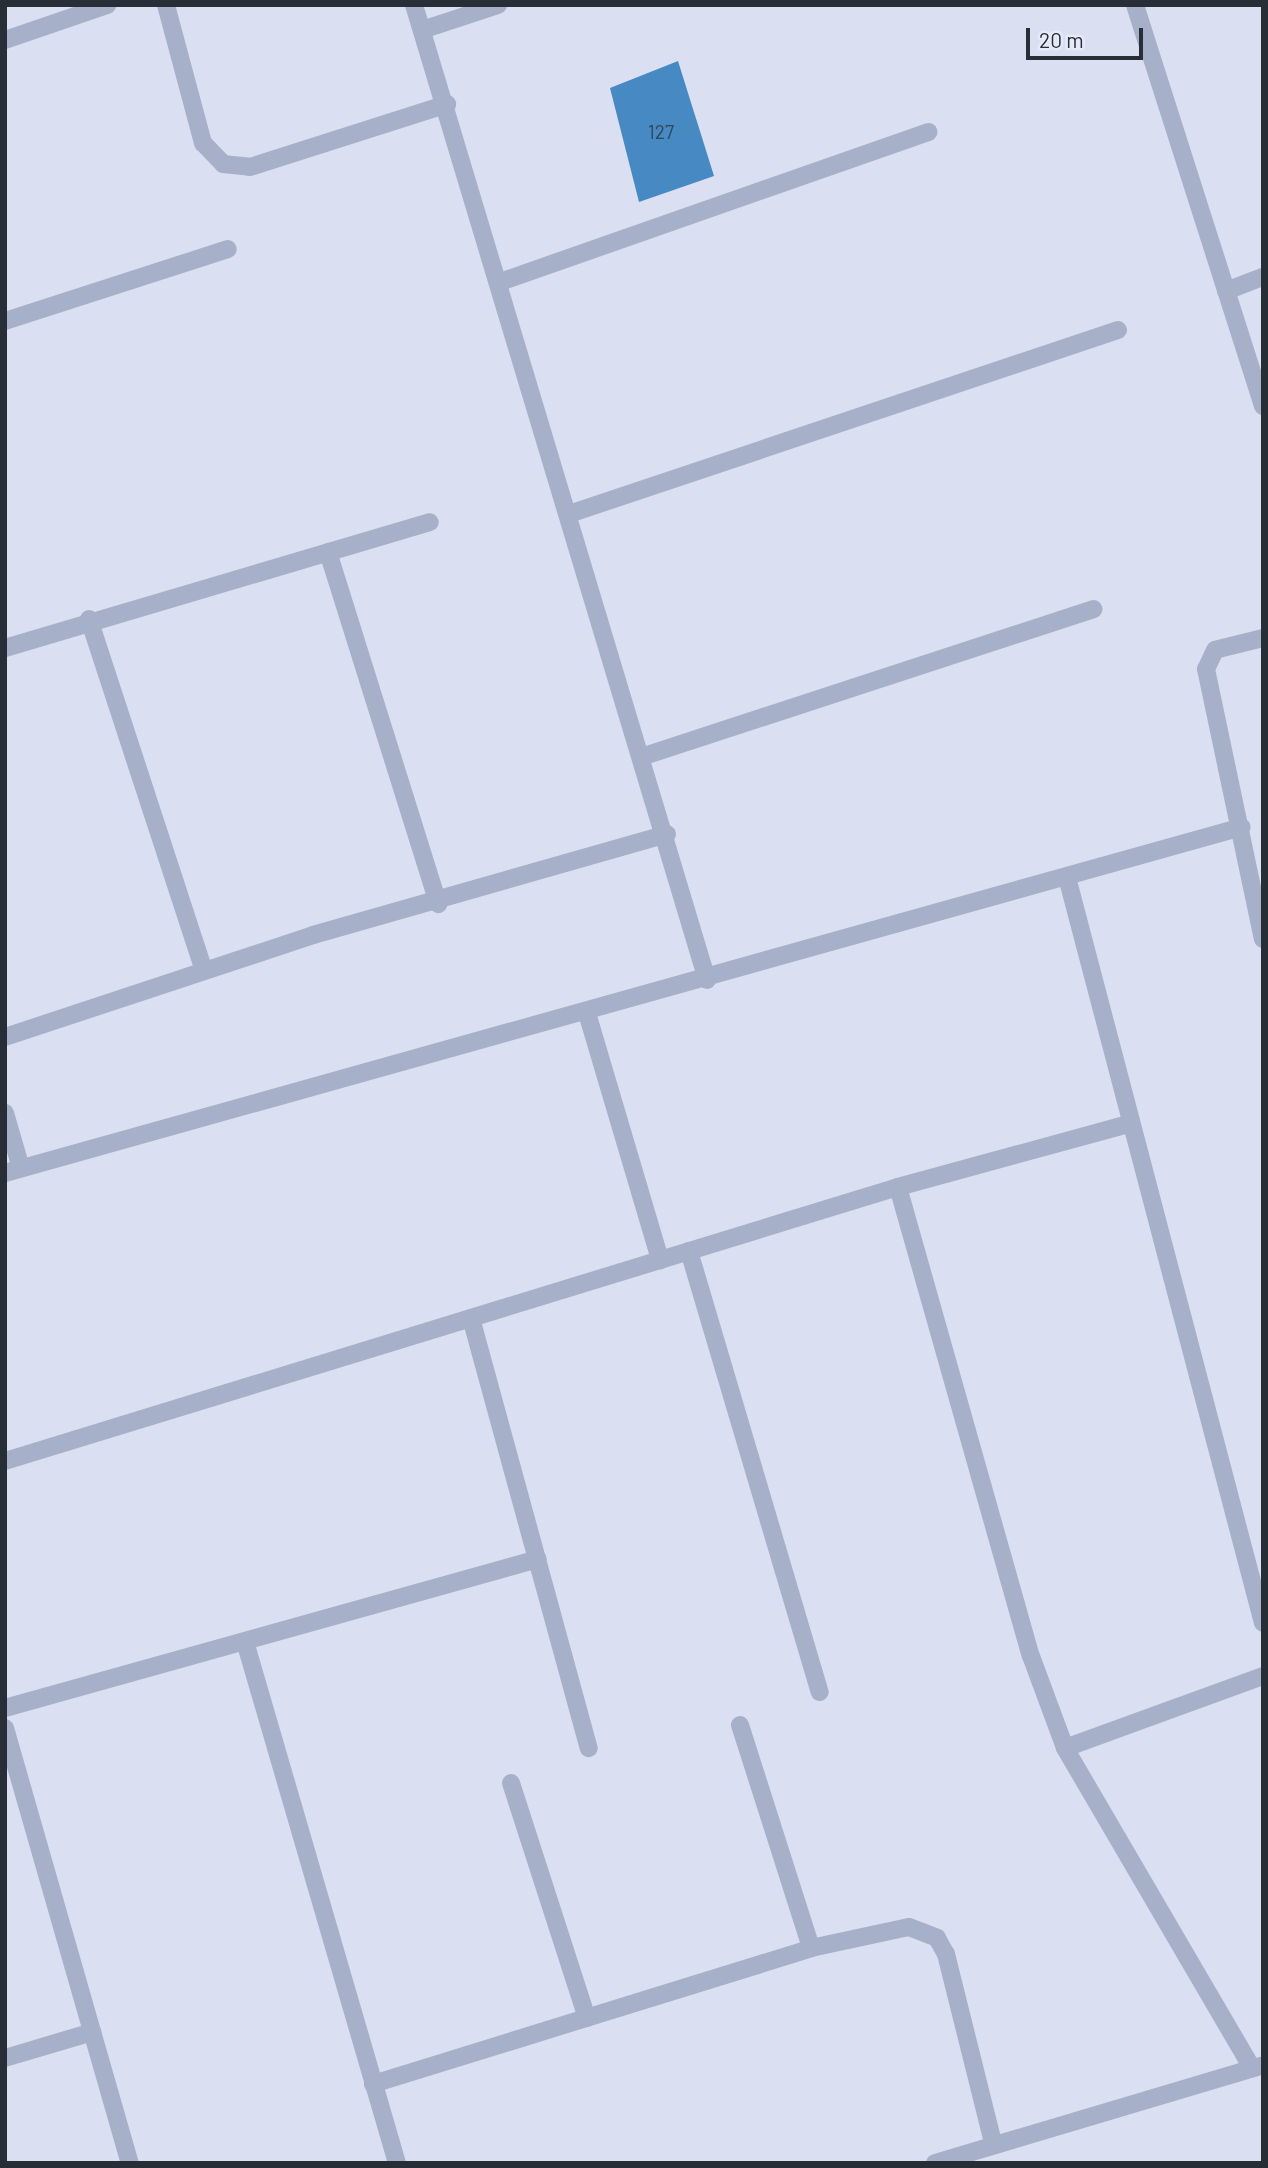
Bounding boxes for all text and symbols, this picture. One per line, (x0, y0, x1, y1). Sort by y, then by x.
scale bar (1030, 14, 1147, 58)
text: 20 m (1039, 27, 1084, 52)
house number: 127 (648, 121, 674, 143)

